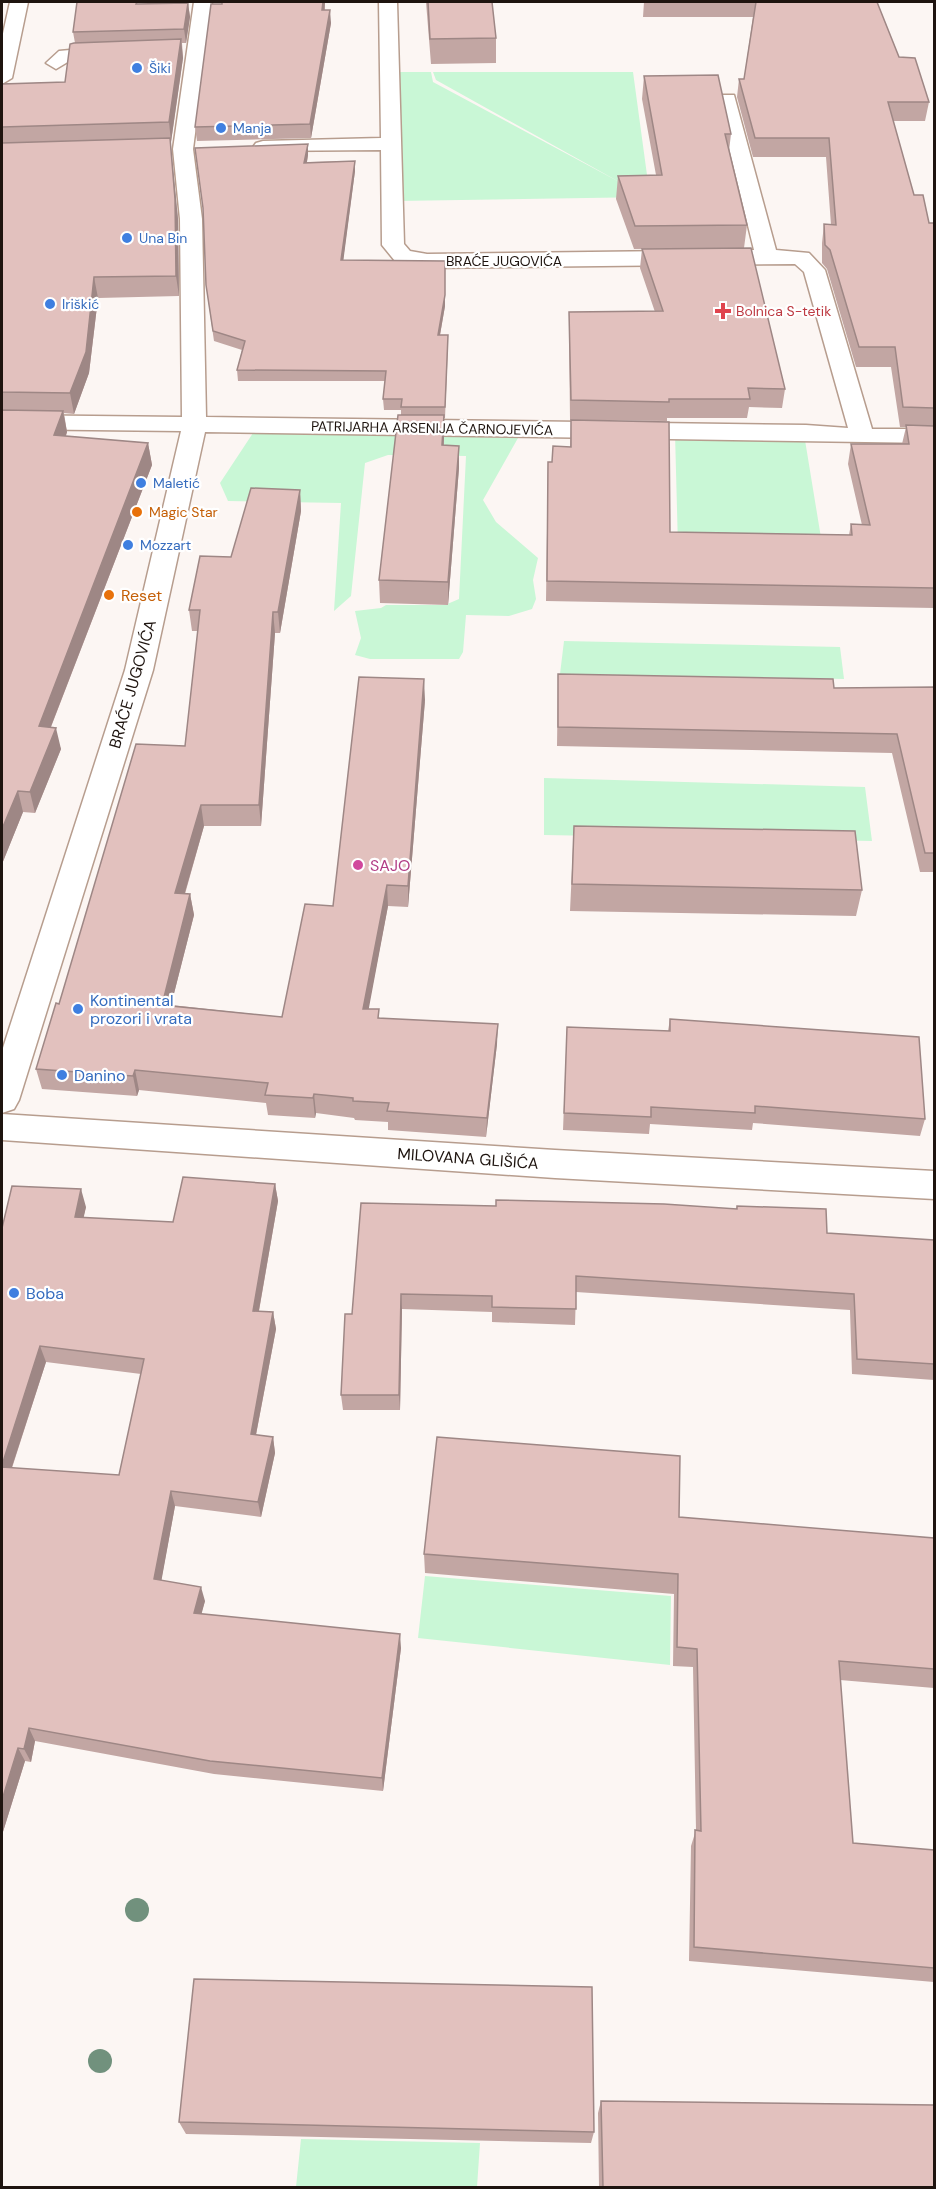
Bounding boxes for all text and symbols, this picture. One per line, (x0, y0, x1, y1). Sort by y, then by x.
place label: Šiki (149, 59, 171, 77)
marker: Šiki (130, 61, 144, 75)
place label: Manja (233, 119, 271, 137)
marker: Manja (214, 121, 228, 135)
place label: Una Bin (139, 229, 187, 247)
marker: Una Bin (120, 231, 134, 245)
street label: BRAĆE JUGOVIĆA (446, 252, 562, 270)
place label: Iriškić (62, 295, 99, 313)
marker: Iriškić (43, 297, 57, 311)
marker: Bolnica S-tetik (714, 302, 732, 320)
place label: Bolnica S-tetik (736, 302, 831, 320)
street label: PATRIJARHA ARSENIJA ČARNOJEVIĆA (311, 417, 553, 439)
place label: Maletić (153, 474, 200, 492)
marker: Maletić (134, 476, 148, 490)
place label: Magic Star (149, 503, 218, 521)
marker: Magic Star (130, 505, 144, 519)
place label: Mozzart (140, 536, 191, 554)
marker: Mozzart (121, 538, 135, 552)
place label: Reset (121, 585, 162, 606)
marker: Reset (102, 588, 116, 602)
street label: BRAĆE JUGOVIĆA (104, 617, 161, 751)
place label: SAJO (370, 855, 410, 876)
marker: SAJO (351, 858, 365, 872)
place label: Kontinental prozori i vrata (90, 990, 192, 1029)
marker: Kontinental prozori i vrata (71, 1002, 85, 1016)
place label: Danino (74, 1065, 125, 1086)
marker: Danino (55, 1068, 69, 1082)
street label: MILOVANA GLIŠIĆA (397, 1143, 540, 1174)
place label: Boba (26, 1283, 64, 1304)
marker: Boba (7, 1286, 21, 1300)

